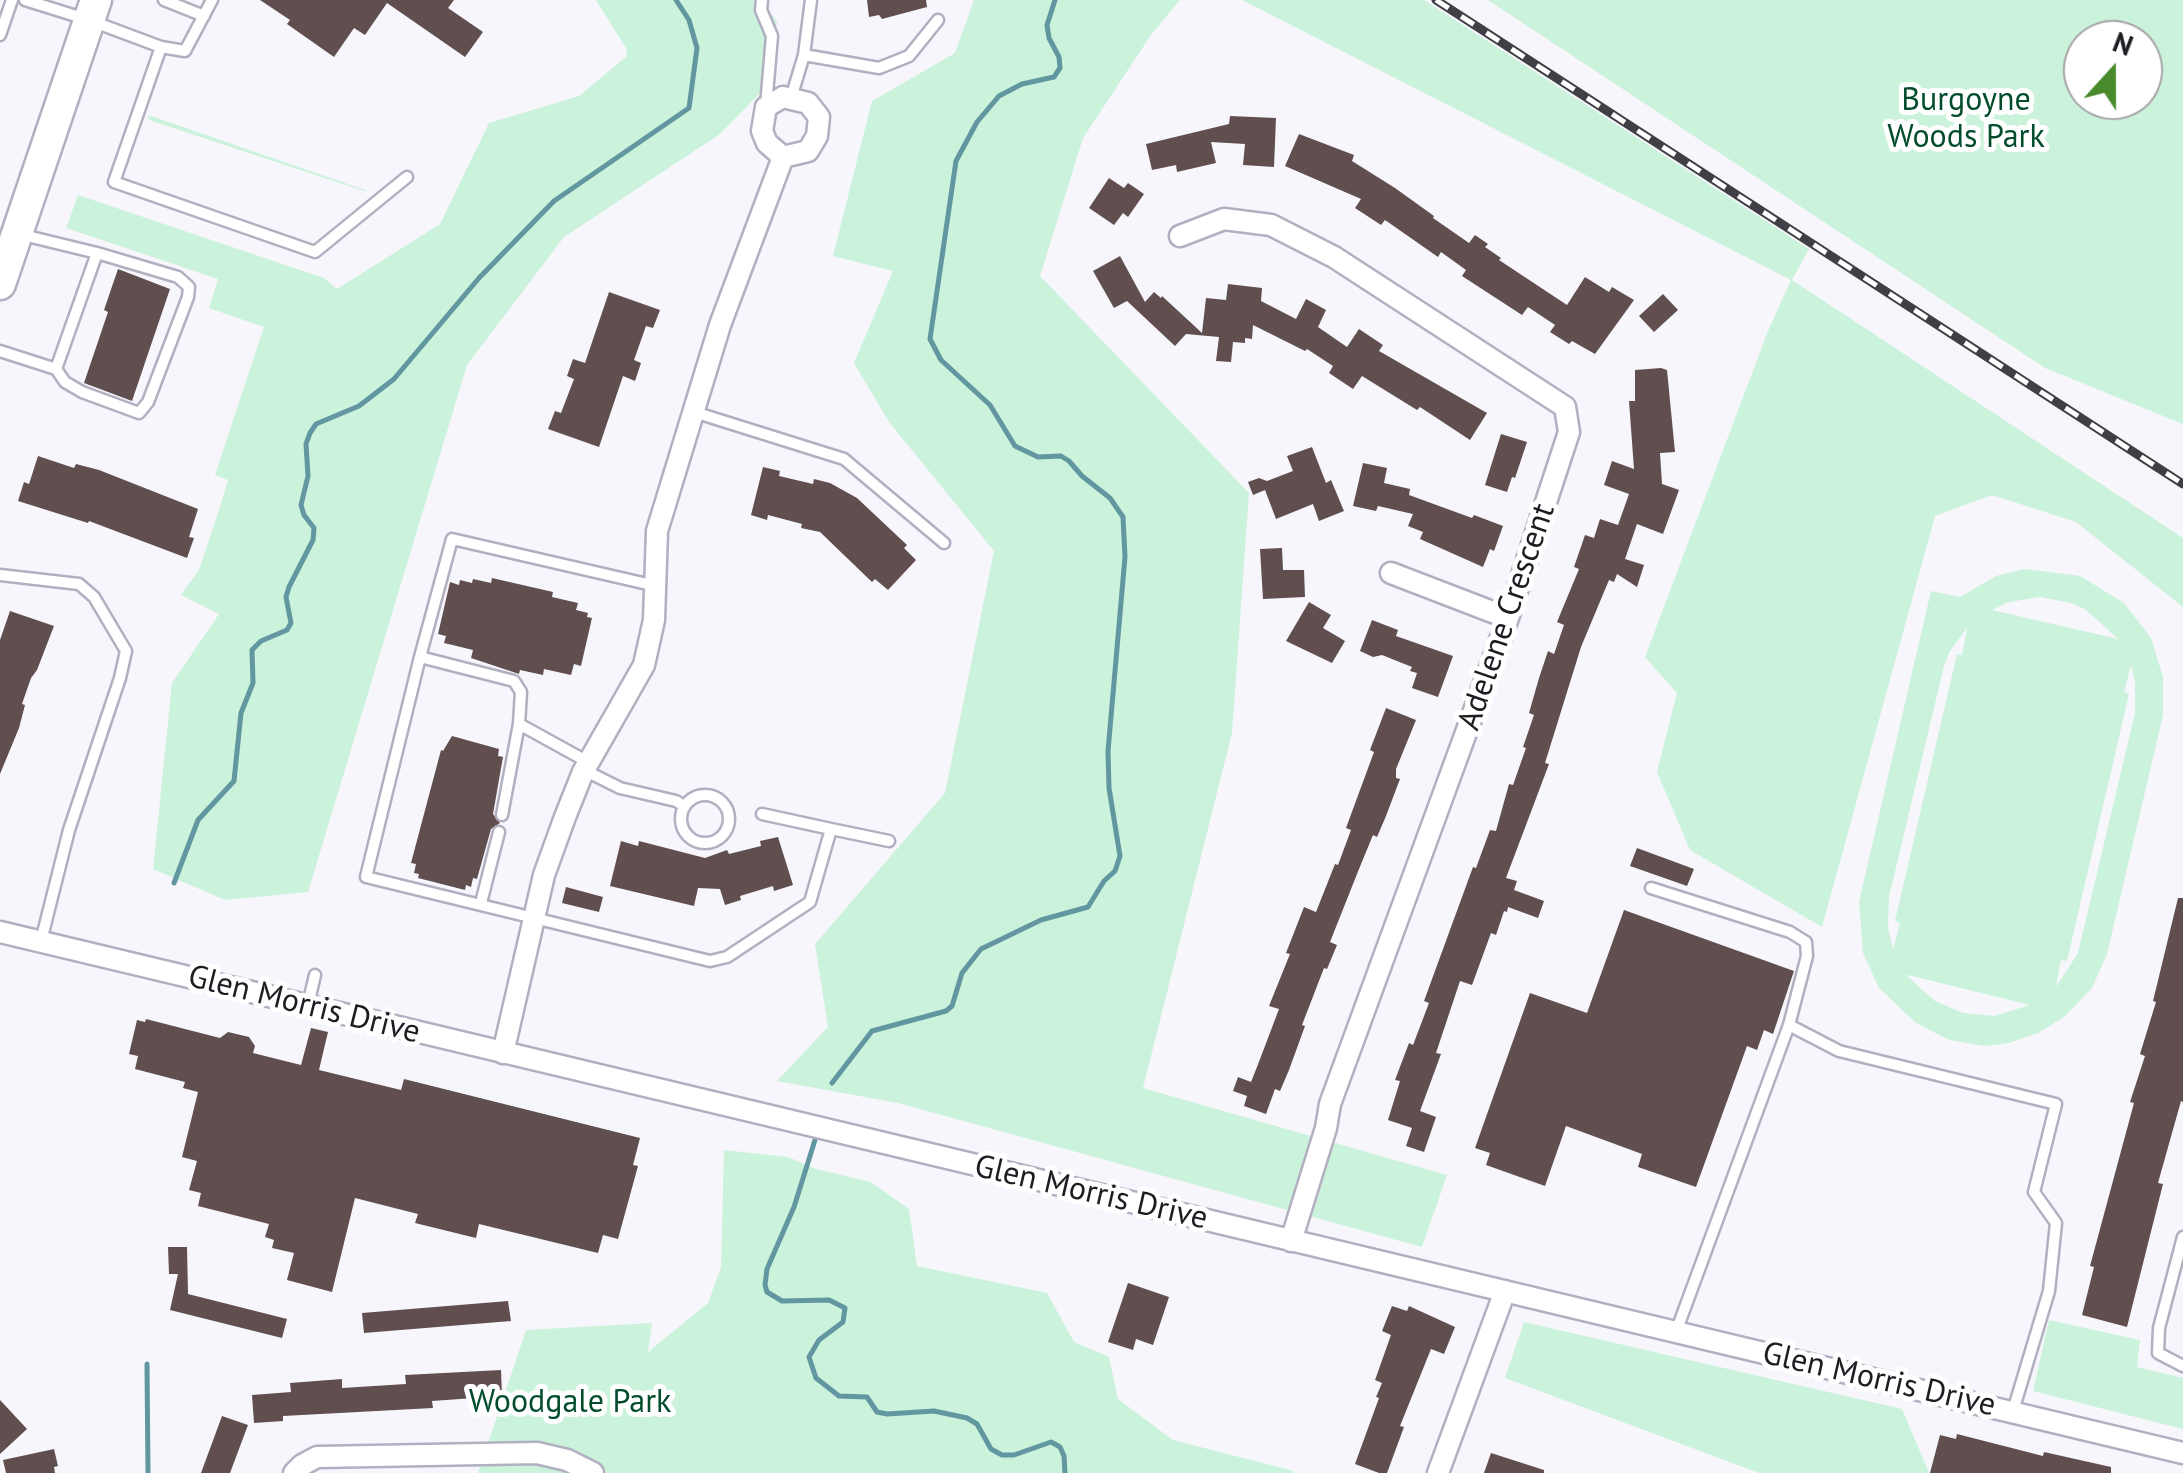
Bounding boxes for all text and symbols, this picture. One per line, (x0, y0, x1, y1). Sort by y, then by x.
north arrow (2063, 20, 2163, 120)
text: N (2108, 23, 2138, 64)
park label: Burgoyne Woods Park (1887, 82, 2045, 157)
street label: Adelene Crescent (1450, 499, 1564, 735)
street label: Glen Morris Drive (184, 958, 424, 1052)
street label: Glen Morris Drive (971, 1148, 1211, 1238)
street label: Glen Morris Drive (1759, 1335, 1999, 1425)
park label: Woodgale Park (469, 1384, 671, 1422)

